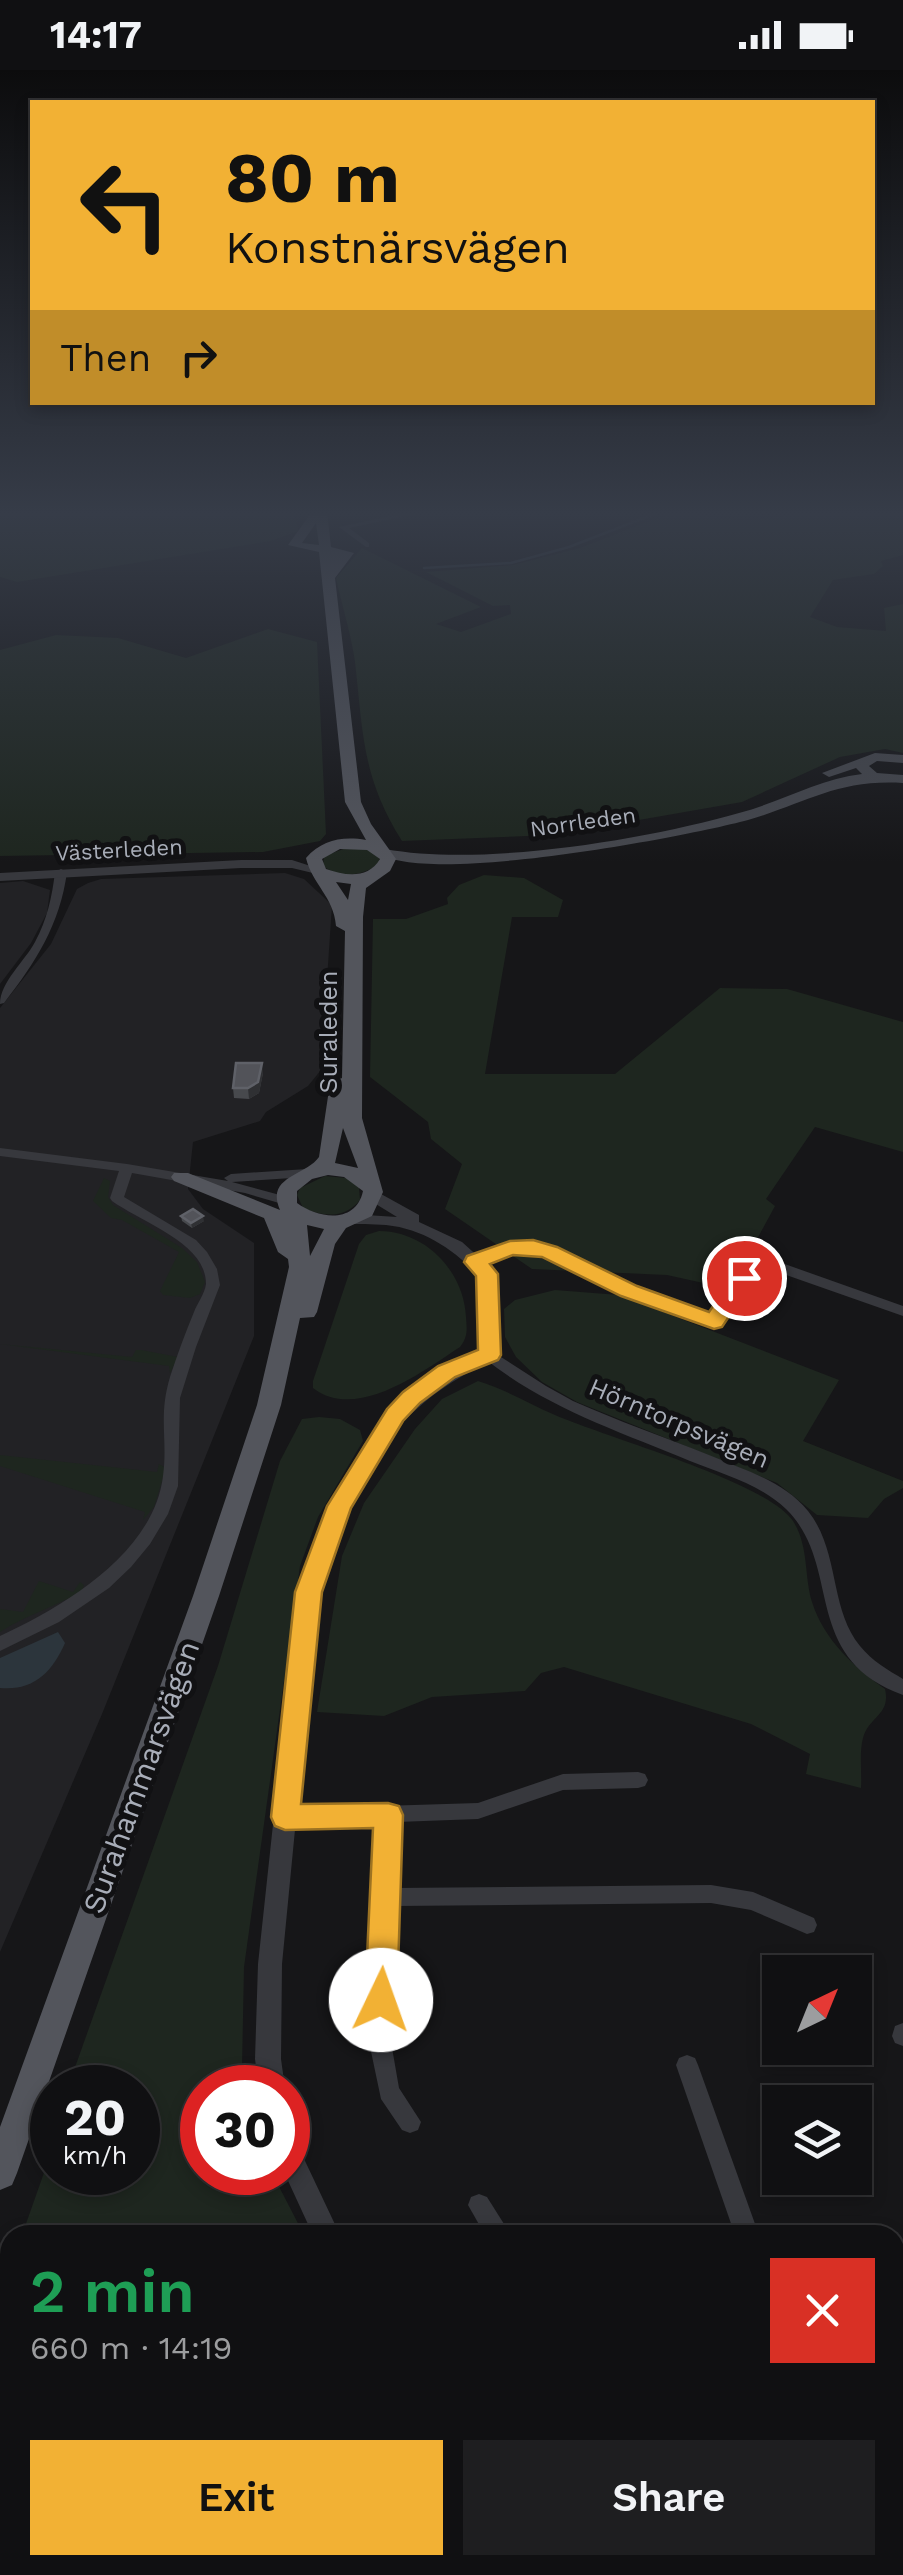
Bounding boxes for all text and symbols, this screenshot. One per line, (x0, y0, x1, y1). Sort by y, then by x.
text: 14:17 (50, 13, 142, 57)
text: 80 m (225, 137, 400, 219)
icon: left (60, 140, 190, 270)
text: Konstnärsvägen (225, 221, 570, 274)
icon: right (171, 330, 226, 385)
text: Then (60, 336, 151, 380)
street label: Norrleden (528, 802, 638, 842)
street label: Västerleden (55, 834, 183, 866)
street label: Suraleden (314, 971, 343, 1093)
pin (702, 1236, 787, 1321)
icon: arrive (717, 1251, 772, 1306)
street label: Hörntorpsvägen (585, 1372, 773, 1474)
street label: Surahammarsvägen (75, 1636, 207, 1918)
position arrow (329, 1948, 433, 2052)
north arrow (762, 1955, 872, 2065)
map controls (762, 1955, 872, 2195)
speed limit sign: 30 (180, 2065, 310, 2195)
button: layers (762, 2085, 872, 2195)
text: 20 (64, 2088, 126, 2147)
text: km/h (63, 2141, 127, 2170)
text: 2 min (30, 2256, 195, 2327)
button: close (770, 2258, 875, 2363)
text: 660 m · 14:19 (30, 2329, 232, 2367)
button: Exit (30, 2440, 443, 2555)
button: Share (463, 2440, 875, 2555)

